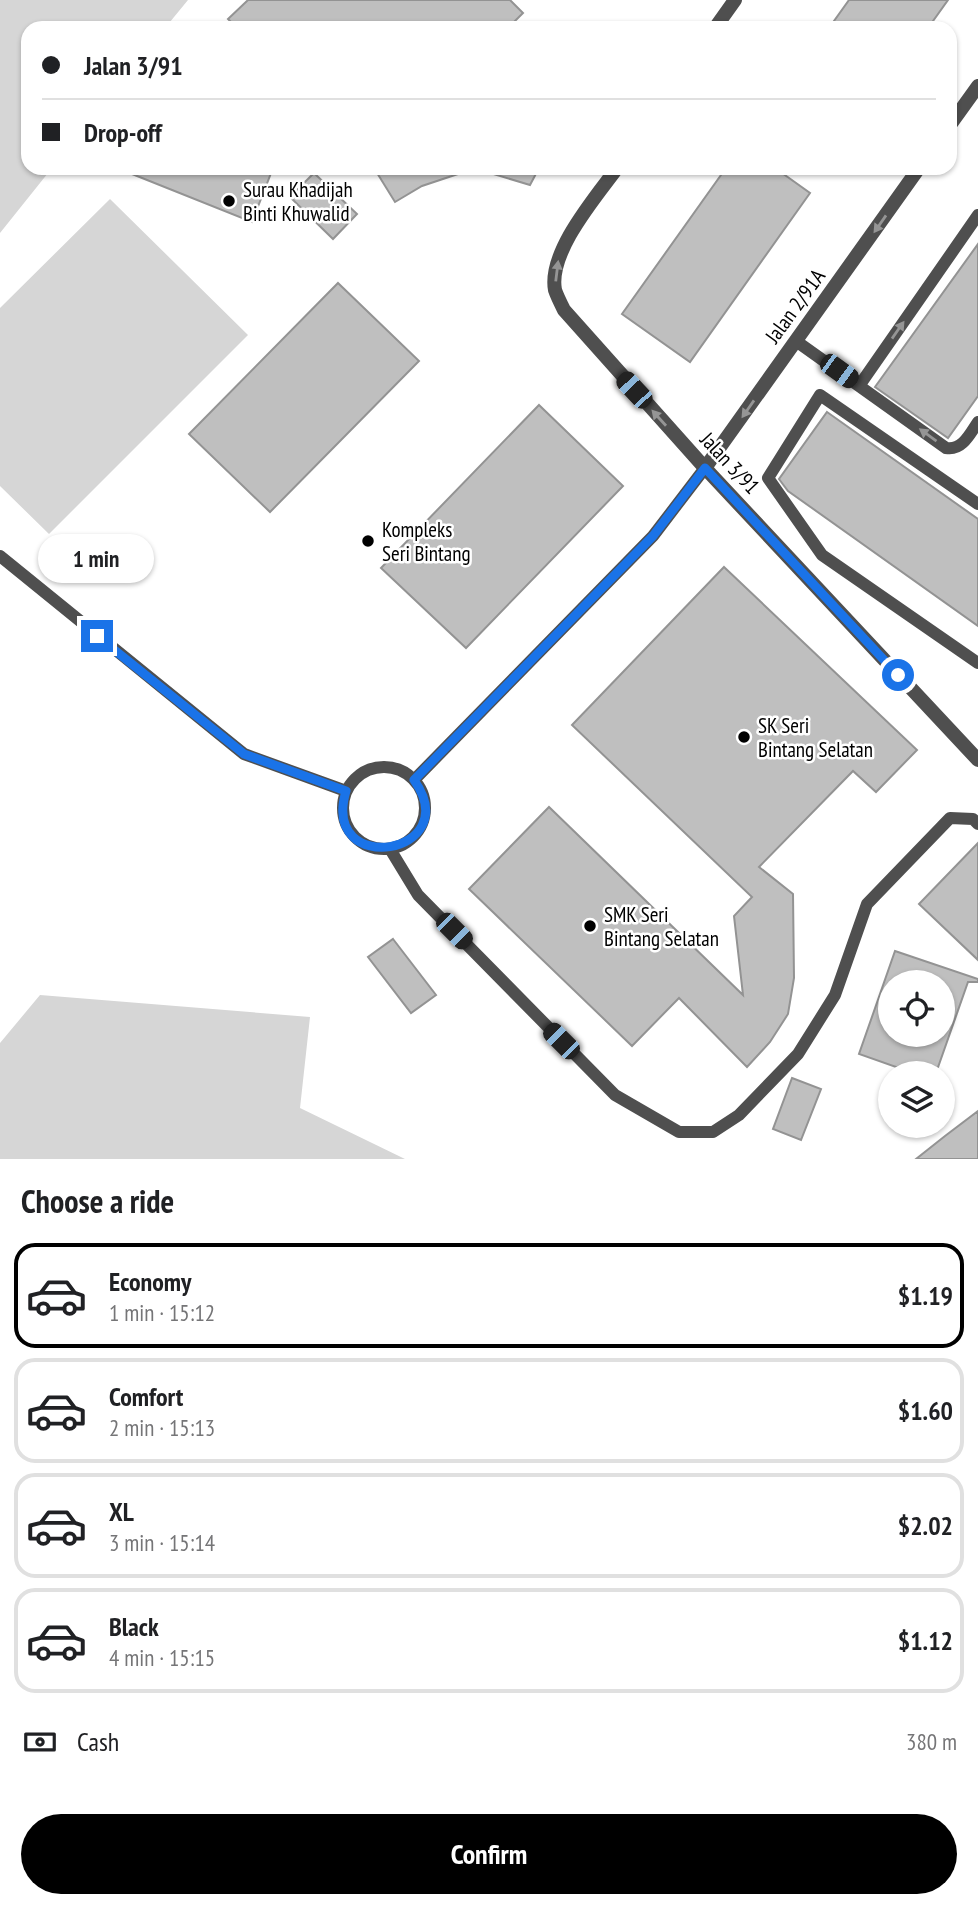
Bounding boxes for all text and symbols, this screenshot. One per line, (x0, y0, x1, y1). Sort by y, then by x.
text: Jalan 3/91 (84, 49, 183, 82)
text: Drop-off (84, 116, 162, 149)
place label: Surau Khadijah Binti Khuwalid (243, 176, 353, 227)
marker: Surau Khadijah Binti Khuwalid (221, 193, 237, 209)
one-way arrow (873, 215, 887, 233)
one-way arrow (551, 260, 562, 282)
street label: Jalan 2/91A (759, 264, 831, 349)
one-way arrow (891, 321, 905, 339)
car (816, 350, 863, 392)
car (612, 367, 657, 413)
one-way arrow (741, 400, 755, 418)
one-way arrow (651, 409, 667, 427)
street label: Jalan 3/91 (694, 426, 765, 500)
one-way arrow (919, 428, 937, 442)
place label: Kompleks Seri Bintang (382, 516, 471, 567)
marker: Kompleks Seri Bintang (360, 533, 376, 549)
callout: 1 min (39, 534, 155, 584)
text: 1 min (73, 544, 119, 573)
route end (81, 620, 113, 652)
route start (882, 659, 914, 691)
place label: SK Seri Bintang Selatan (758, 712, 873, 763)
marker: SK Seri Bintang Selatan (736, 729, 752, 745)
place label: SMK Seri Bintang Selatan (604, 901, 719, 952)
car (432, 909, 477, 953)
marker: SMK Seri Bintang Selatan (582, 918, 598, 934)
map controls (878, 970, 955, 1138)
button: locate (878, 970, 955, 1047)
car (539, 1019, 584, 1063)
button: layers (878, 1061, 955, 1138)
text: Choose a ride (21, 1180, 174, 1222)
icon: car (25, 1264, 88, 1327)
text: Economy (109, 1265, 191, 1298)
text: $1.19 (898, 1279, 953, 1312)
text: 1 min · 15:12 (109, 1298, 215, 1327)
icon: car (25, 1379, 88, 1442)
text: Comfort (109, 1380, 183, 1413)
text: $1.60 (898, 1394, 953, 1427)
text: 2 min · 15:13 (109, 1413, 215, 1442)
icon: car (25, 1494, 88, 1557)
text: XL (109, 1495, 134, 1528)
text: $2.02 (898, 1509, 953, 1542)
text: 3 min · 15:14 (109, 1528, 215, 1557)
icon: car (25, 1609, 88, 1672)
text: Black (109, 1610, 159, 1643)
text: $1.12 (898, 1624, 953, 1657)
text: 4 min · 15:15 (109, 1643, 215, 1672)
icon: cash (21, 1723, 59, 1761)
text: Cash (77, 1725, 119, 1758)
text: 380 m (906, 1727, 957, 1756)
button: Confirm (21, 1814, 957, 1894)

